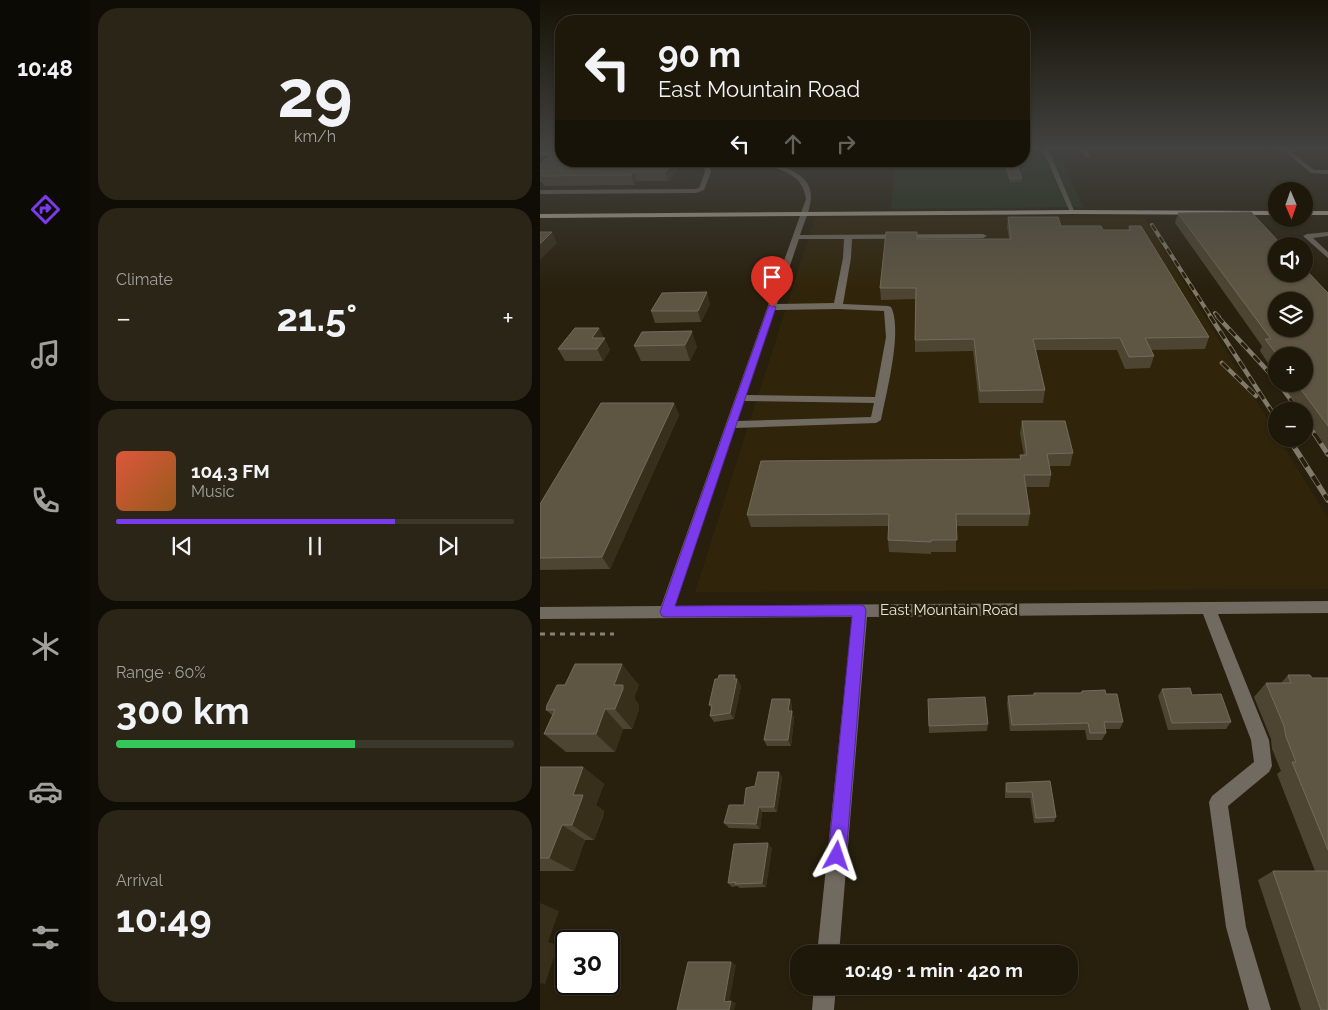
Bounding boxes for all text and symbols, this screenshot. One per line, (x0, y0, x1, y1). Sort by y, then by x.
text: 90 m (658, 34, 741, 75)
icon: left (575, 35, 640, 100)
text: 10:48 (17, 55, 73, 81)
text: 29 (278, 56, 352, 132)
text: East Mountain Road (658, 76, 860, 102)
text: km/h (294, 127, 336, 146)
icon: left (726, 130, 754, 158)
icon: ahead (779, 130, 807, 158)
icon: right (832, 130, 860, 158)
north arrow (1268, 182, 1312, 228)
map controls (1268, 182, 1313, 447)
icon: directions (28, 192, 63, 227)
button: sound (1268, 237, 1313, 282)
pin (751, 256, 793, 307)
icon: arrive (758, 263, 786, 291)
text: Climate (116, 270, 173, 289)
button: layers (1268, 292, 1313, 337)
text: 21.5° (276, 295, 357, 340)
text: − (116, 302, 131, 335)
text: + (502, 302, 514, 335)
icon: music (28, 337, 63, 372)
button: + (1268, 347, 1313, 392)
button: − (1268, 402, 1313, 447)
text: 104.3 FM (191, 460, 270, 482)
text: Music (191, 482, 235, 501)
icon: phone (28, 483, 63, 518)
icon: previous (168, 532, 196, 560)
icon: pause (301, 532, 329, 560)
icon: next (434, 532, 462, 560)
street label: East Mountain Road (880, 601, 1018, 619)
icon: climate (28, 629, 63, 664)
text: Range · 60% (116, 663, 206, 682)
text: 300 km (116, 688, 250, 733)
icon: car (28, 774, 63, 809)
position arrow (810, 829, 862, 881)
text: Arrival (116, 871, 163, 890)
text: 10:49 (116, 896, 212, 941)
icon: filters (28, 920, 63, 955)
speed limit sign: 30 (555, 930, 620, 995)
text: 10:49 · 1 min · 420 m (845, 959, 1023, 981)

